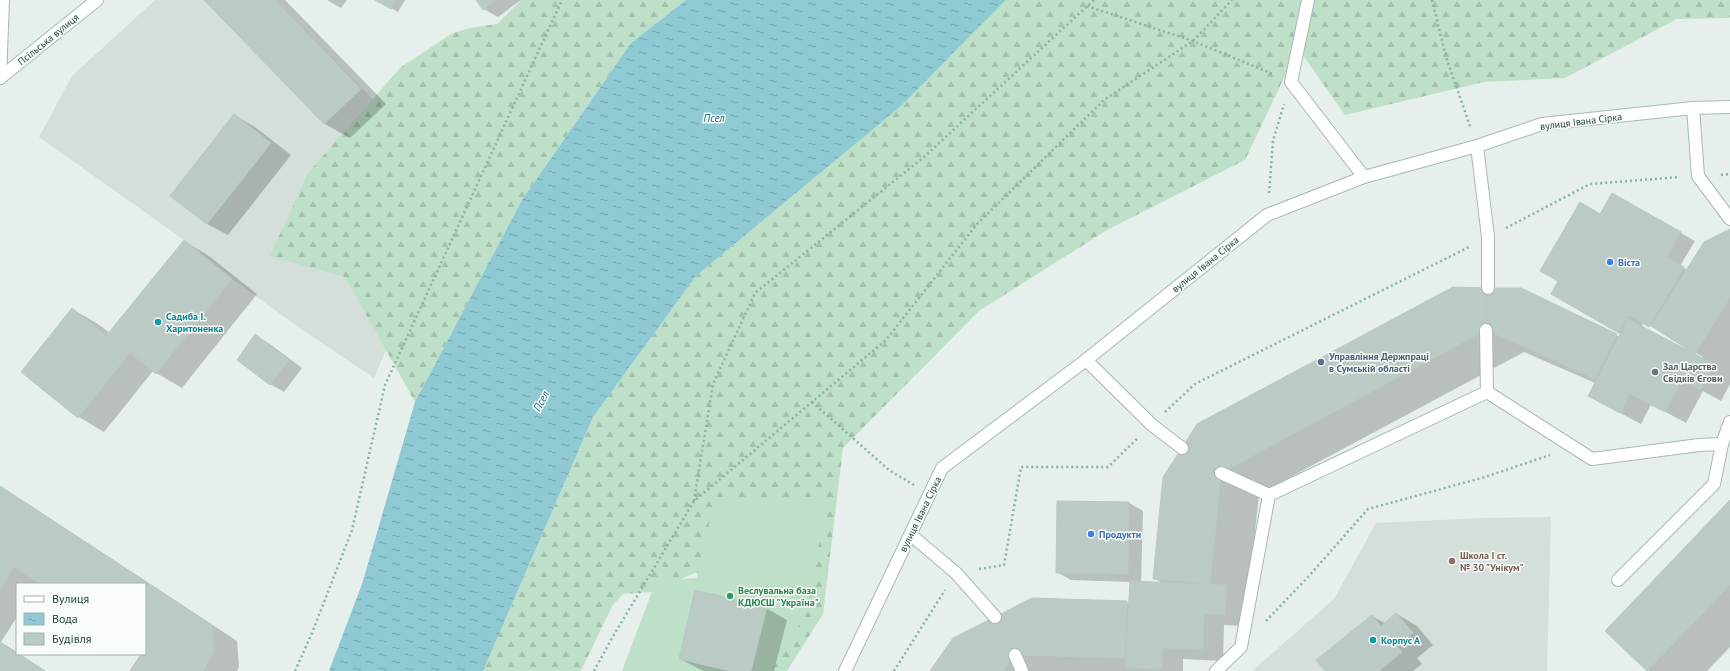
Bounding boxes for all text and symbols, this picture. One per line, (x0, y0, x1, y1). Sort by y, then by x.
street label: Псільська вулиця (15, 11, 82, 68)
street label: вулиця Івана Сірка (1539, 110, 1623, 133)
water label: Псел (703, 111, 725, 125)
street label: вулиця Івана Сірка (1169, 233, 1241, 295)
place label: Віста (1618, 256, 1640, 269)
marker: Віста (1605, 257, 1615, 267)
place label: Садиба І. Харитоненка (166, 310, 223, 335)
marker: Садиба І. Харитоненка (153, 317, 163, 327)
place label: Управління Держпраці в Сумській області (1328, 350, 1429, 375)
marker: Управління Держпраці в Сумській області (1316, 357, 1326, 367)
place label: Зал Царства Свідків Єгови (1663, 360, 1722, 385)
marker: Зал Царства Свідків Єгови (1650, 367, 1660, 377)
water label: Псел (530, 388, 553, 414)
street label: вулиця Івана Сірка (897, 474, 944, 554)
place label: Продукти (1099, 528, 1141, 541)
marker: Продукти (1086, 529, 1096, 539)
place label: Школа І ст. № 30 "Унікум" (1460, 549, 1524, 574)
marker: Школа І ст. № 30 "Унікум" (1447, 556, 1457, 566)
legend (16, 583, 146, 655)
place label: Веслувальна база КДЮСШ "Україна" (738, 584, 819, 609)
text: Вулиця (52, 591, 89, 606)
marker: Веслувальна база КДЮСШ "Україна" (725, 591, 735, 601)
text: Вода (52, 611, 78, 626)
text: Будівля (52, 631, 91, 646)
place label: Корпус А (1381, 634, 1421, 647)
marker: Корпус А (1368, 635, 1378, 645)

